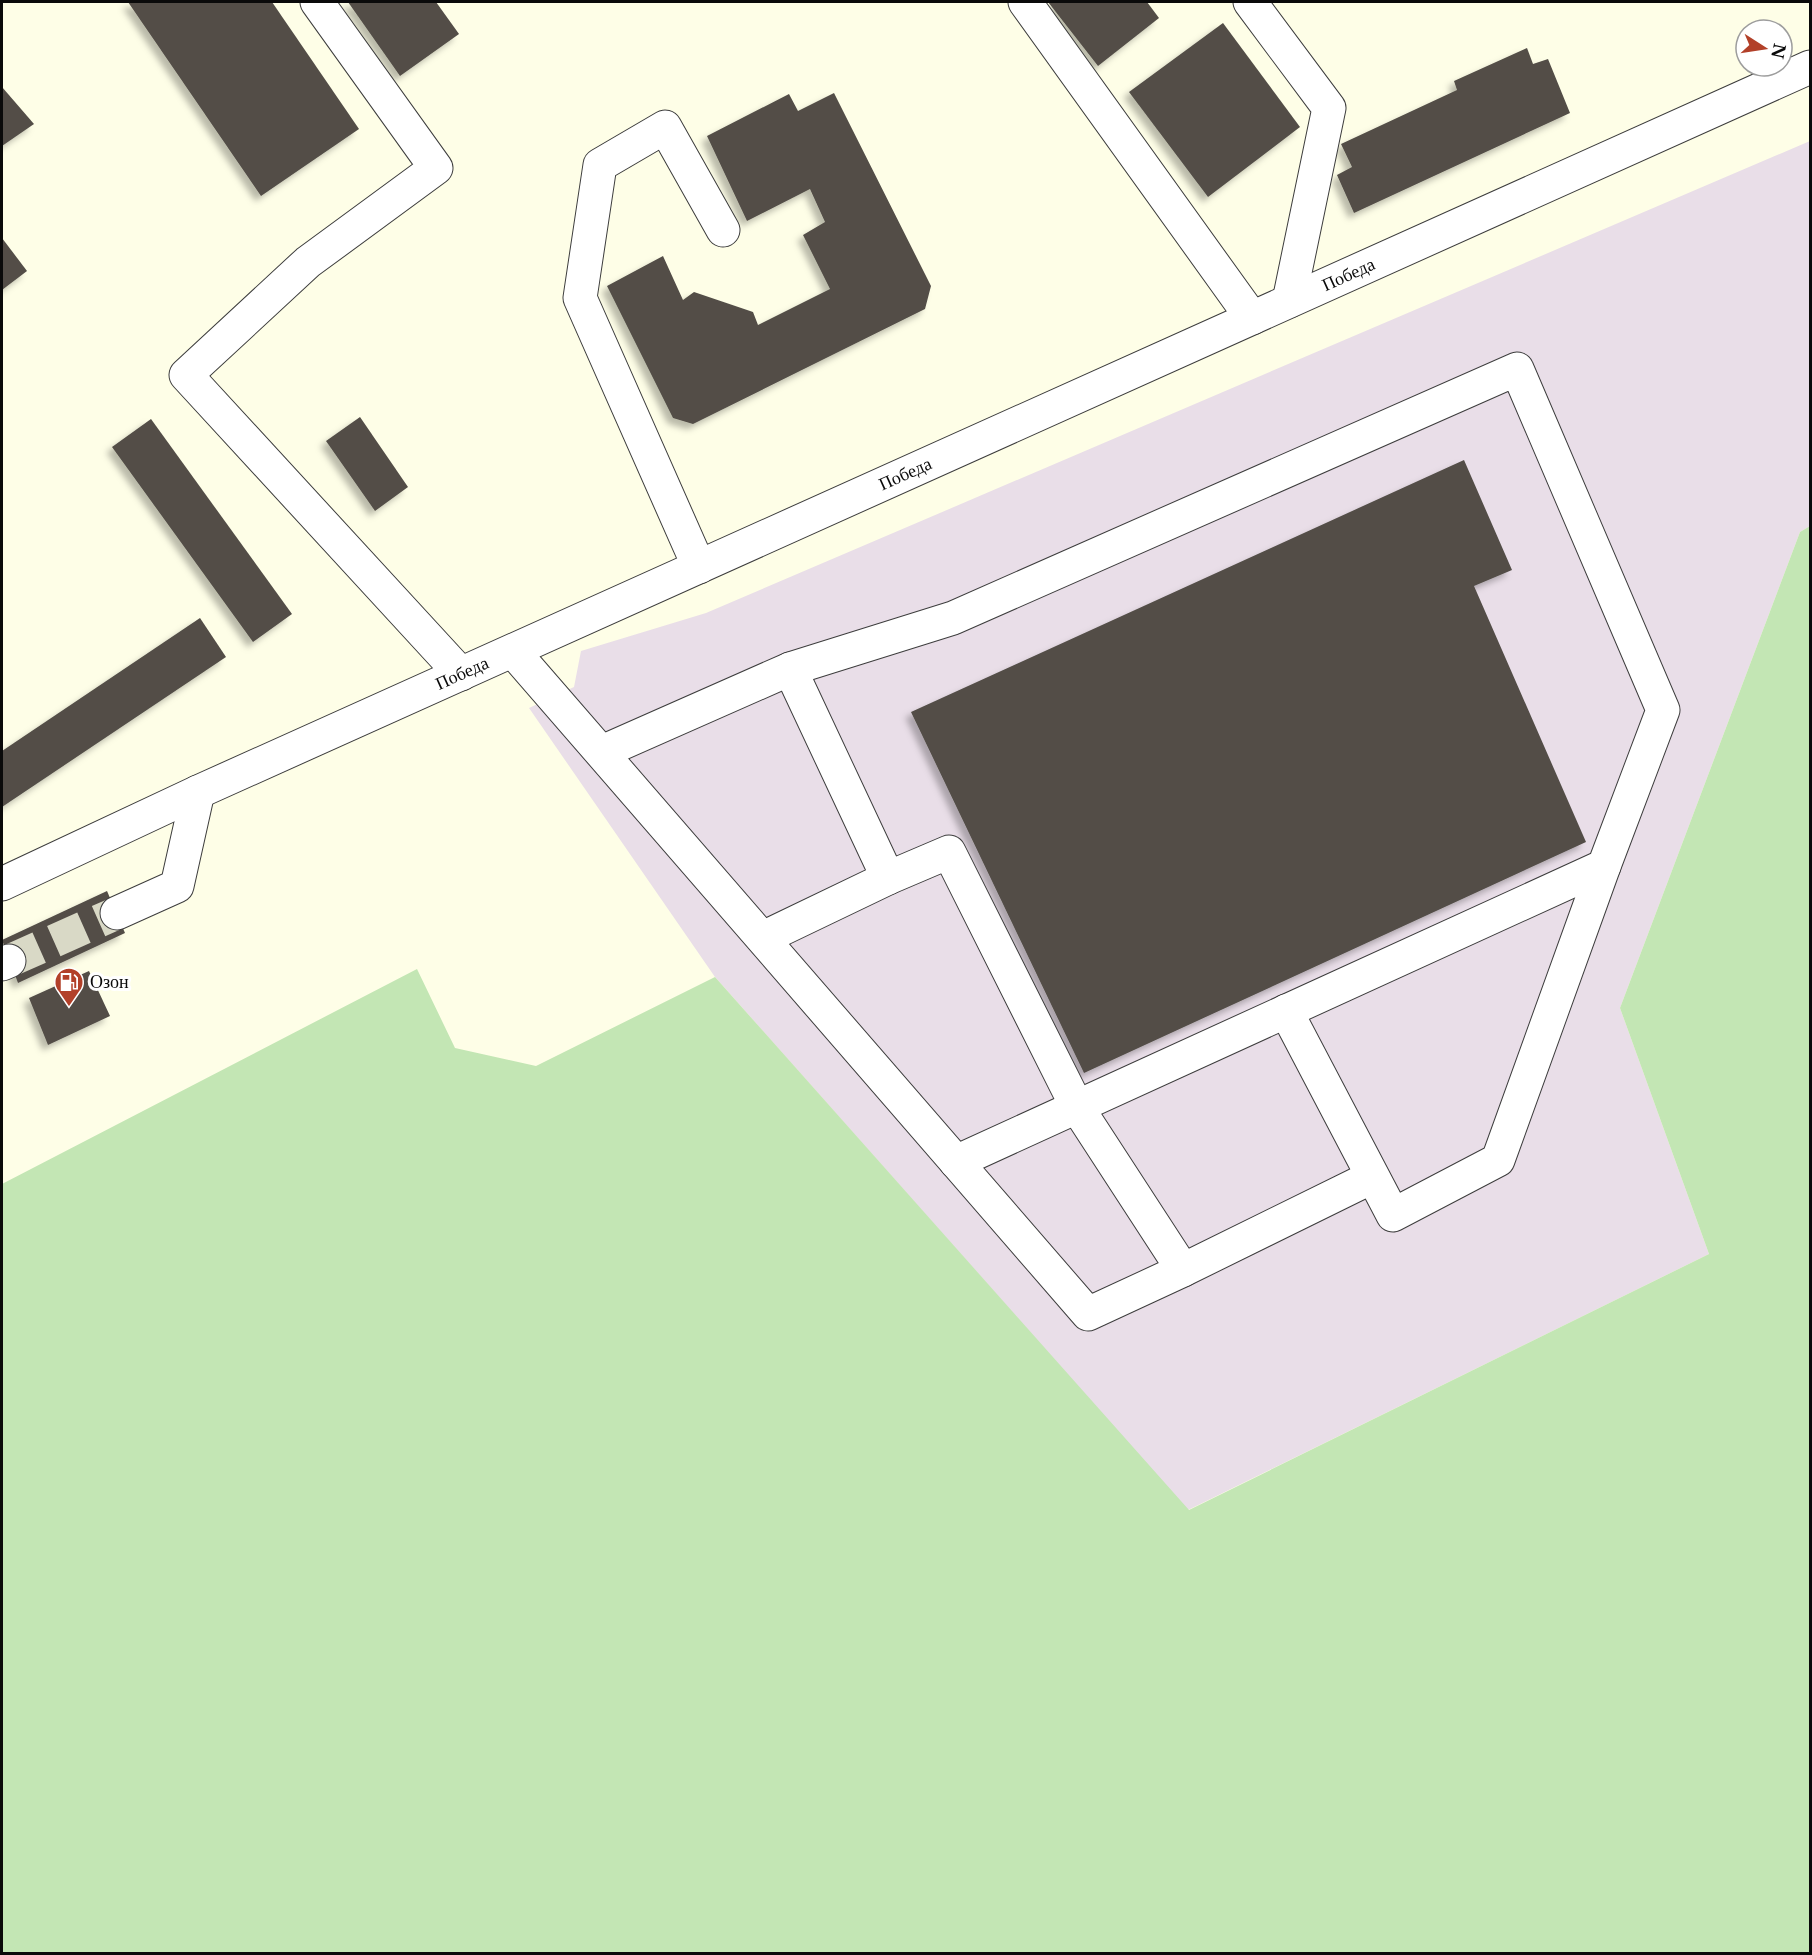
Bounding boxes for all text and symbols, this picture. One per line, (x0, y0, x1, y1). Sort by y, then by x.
north arrow (1734, 18, 1794, 78)
text: N (1767, 42, 1790, 61)
street label: Победа (1318, 253, 1378, 296)
street label: Победа (875, 452, 935, 495)
street label: Победа (432, 652, 492, 695)
fuel station icon: Озон (53, 966, 85, 1008)
place label: Озон (90, 971, 129, 993)

